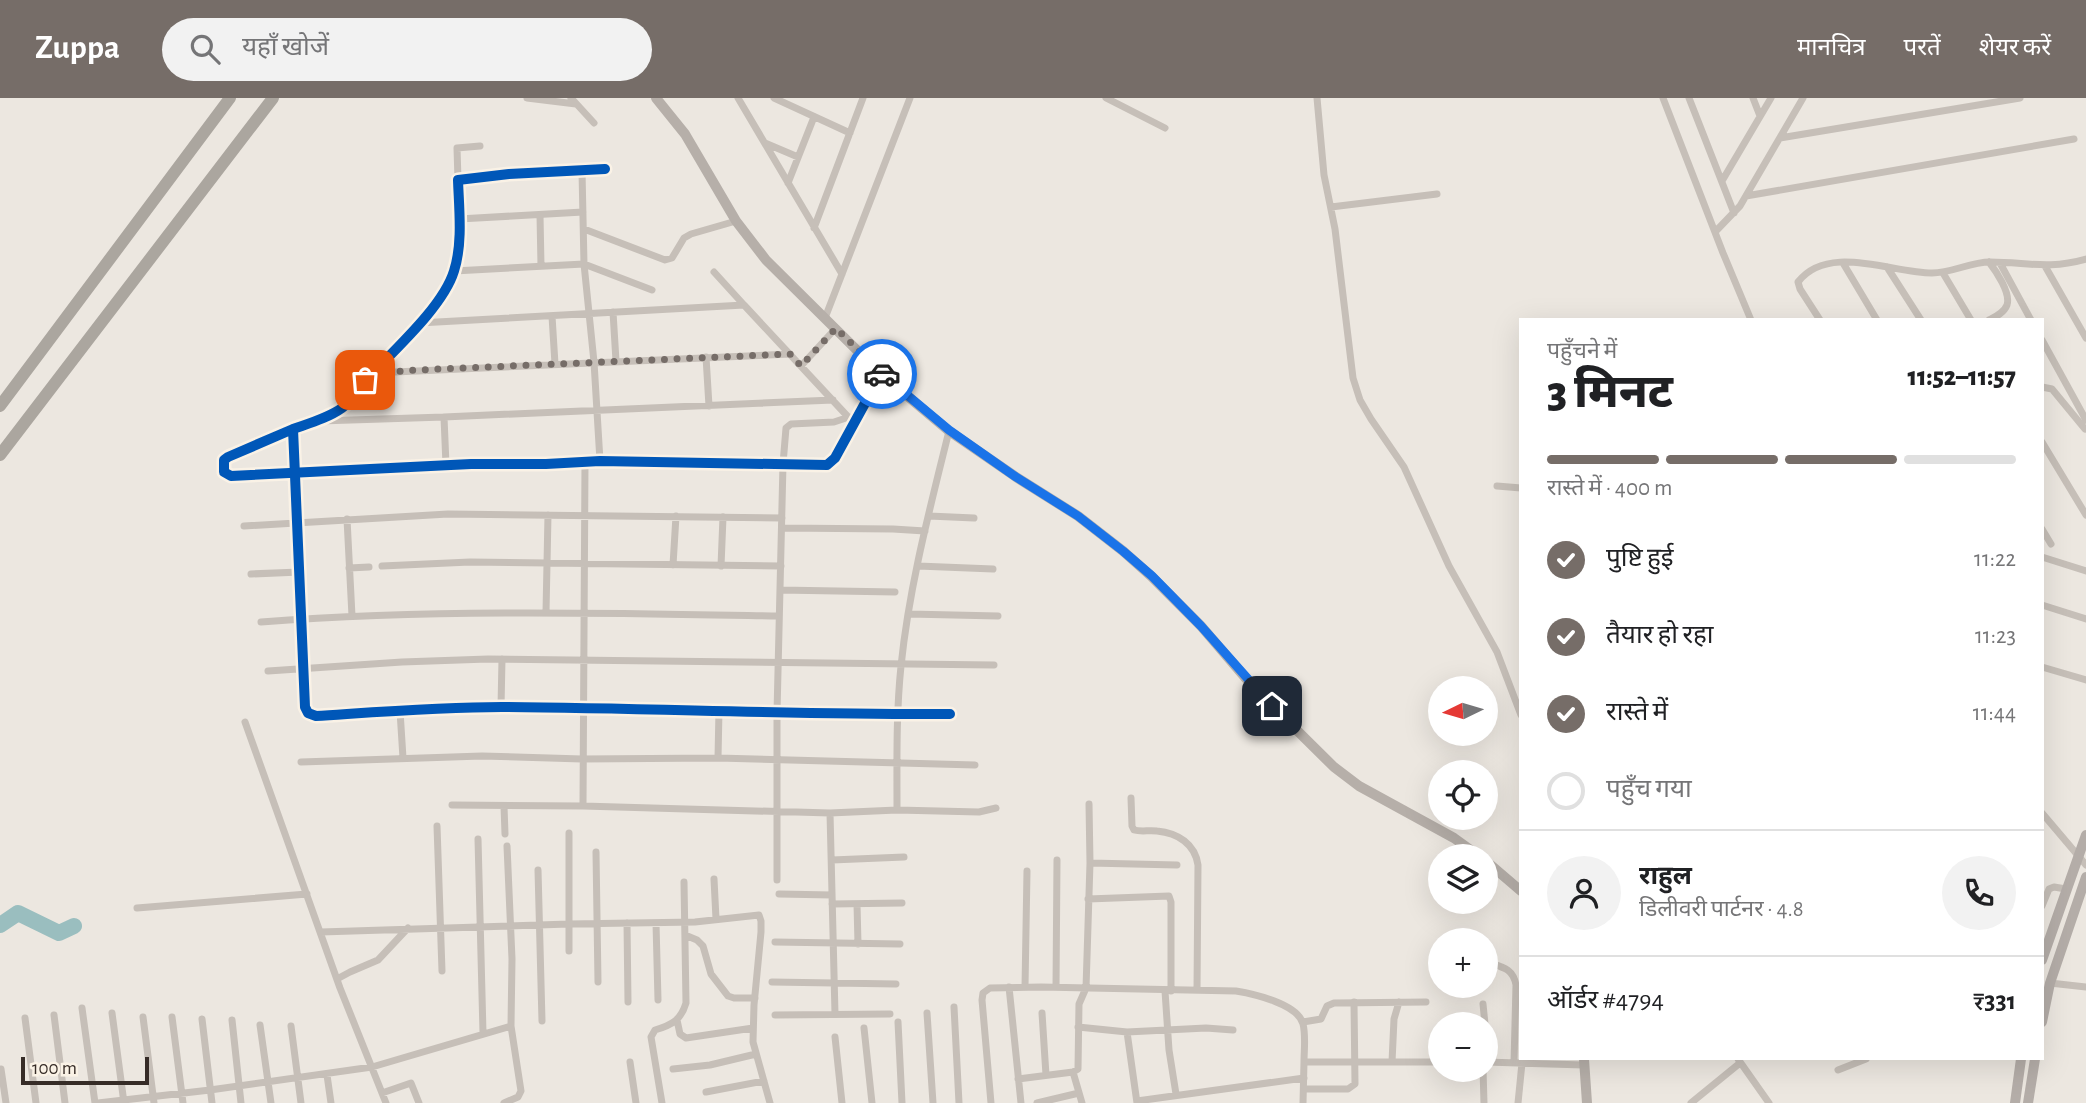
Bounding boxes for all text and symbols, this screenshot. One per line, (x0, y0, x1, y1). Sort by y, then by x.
search box (162, 18, 652, 81)
icon: search (186, 30, 224, 68)
text: Zuppa (35, 32, 120, 65)
text: यहाँ खोजें (242, 34, 329, 60)
text: मानचित्र (1797, 36, 1866, 60)
text: परतें (1904, 36, 1941, 60)
text: शेयर करें (1979, 36, 2051, 60)
courier (847, 339, 917, 409)
text: पहुँचने में (1547, 340, 1617, 363)
pin (335, 350, 395, 410)
icon: car (863, 355, 901, 393)
icon: bag (346, 361, 384, 399)
text: 11:52–11:57 (1907, 364, 2016, 390)
text: 3 मिनट (1547, 370, 1673, 416)
text: रास्ते में · 400 m (1547, 477, 1672, 500)
icon: check (1547, 541, 1585, 579)
text: पुष्टि हुई (1606, 545, 1674, 571)
text: 11:22 (1974, 548, 2016, 571)
icon: check (1547, 618, 1585, 656)
text: तैयार हो रहा (1606, 622, 1714, 648)
text: 11:23 (1975, 625, 2016, 648)
pin (1242, 676, 1302, 736)
north arrow (1428, 676, 1498, 746)
map controls (1428, 676, 1498, 1082)
icon: home (1253, 687, 1291, 725)
icon: check (1547, 695, 1585, 733)
text: रास्ते में (1606, 699, 1668, 725)
text: 11:44 (1973, 702, 2016, 725)
button: locate (1428, 760, 1498, 830)
text: पहुँच गया (1606, 776, 1692, 802)
button: layers (1428, 844, 1498, 914)
button: person (1547, 856, 1621, 930)
button: phone (1942, 856, 2016, 930)
text: राहुल (1639, 863, 1692, 889)
text: डिलीवरी पार्टनर · 4.8 (1639, 898, 1804, 921)
button: + (1428, 928, 1498, 998)
text: ऑर्डर #4794 (1547, 987, 1664, 1013)
text: ₹331 (1973, 988, 2016, 1014)
button: − (1428, 1012, 1498, 1082)
scale bar (21, 1054, 149, 1086)
text: 100 m (32, 1059, 77, 1078)

